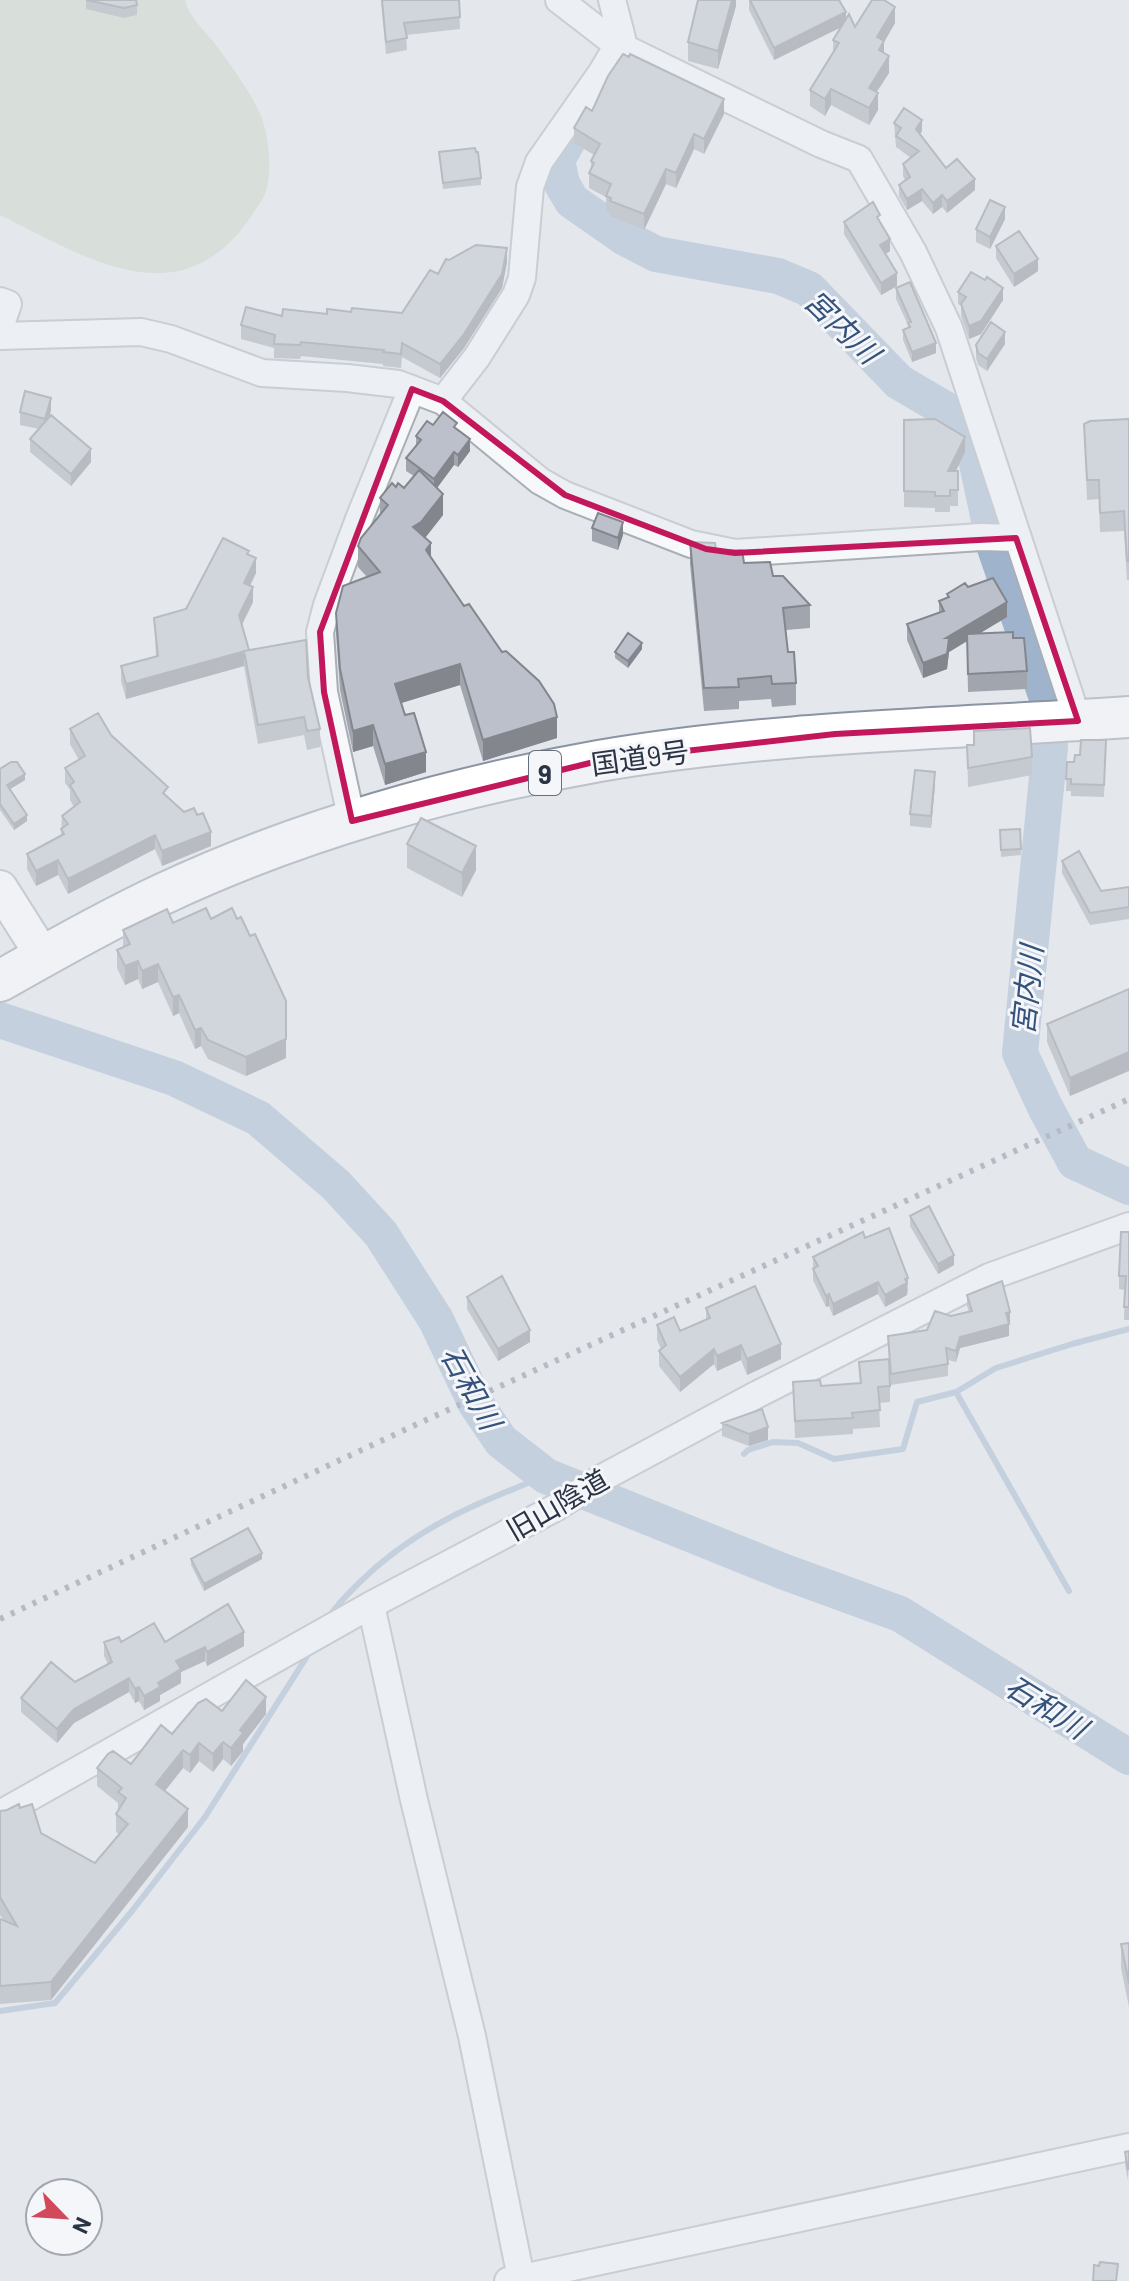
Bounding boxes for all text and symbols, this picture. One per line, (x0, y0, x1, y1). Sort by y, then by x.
water label: 宮内川 (798, 282, 890, 372)
street label: 国道9号 (589, 733, 691, 781)
road number: 9 (529, 751, 561, 795)
water label: 宮内川 (1003, 940, 1049, 1037)
water label: 石和川 (434, 1339, 511, 1438)
street label: 旧山陰道 (500, 1461, 614, 1547)
water label: 石和川 (999, 1667, 1097, 1747)
north arrow (24, 2177, 104, 2257)
text: N (68, 2214, 98, 2238)

